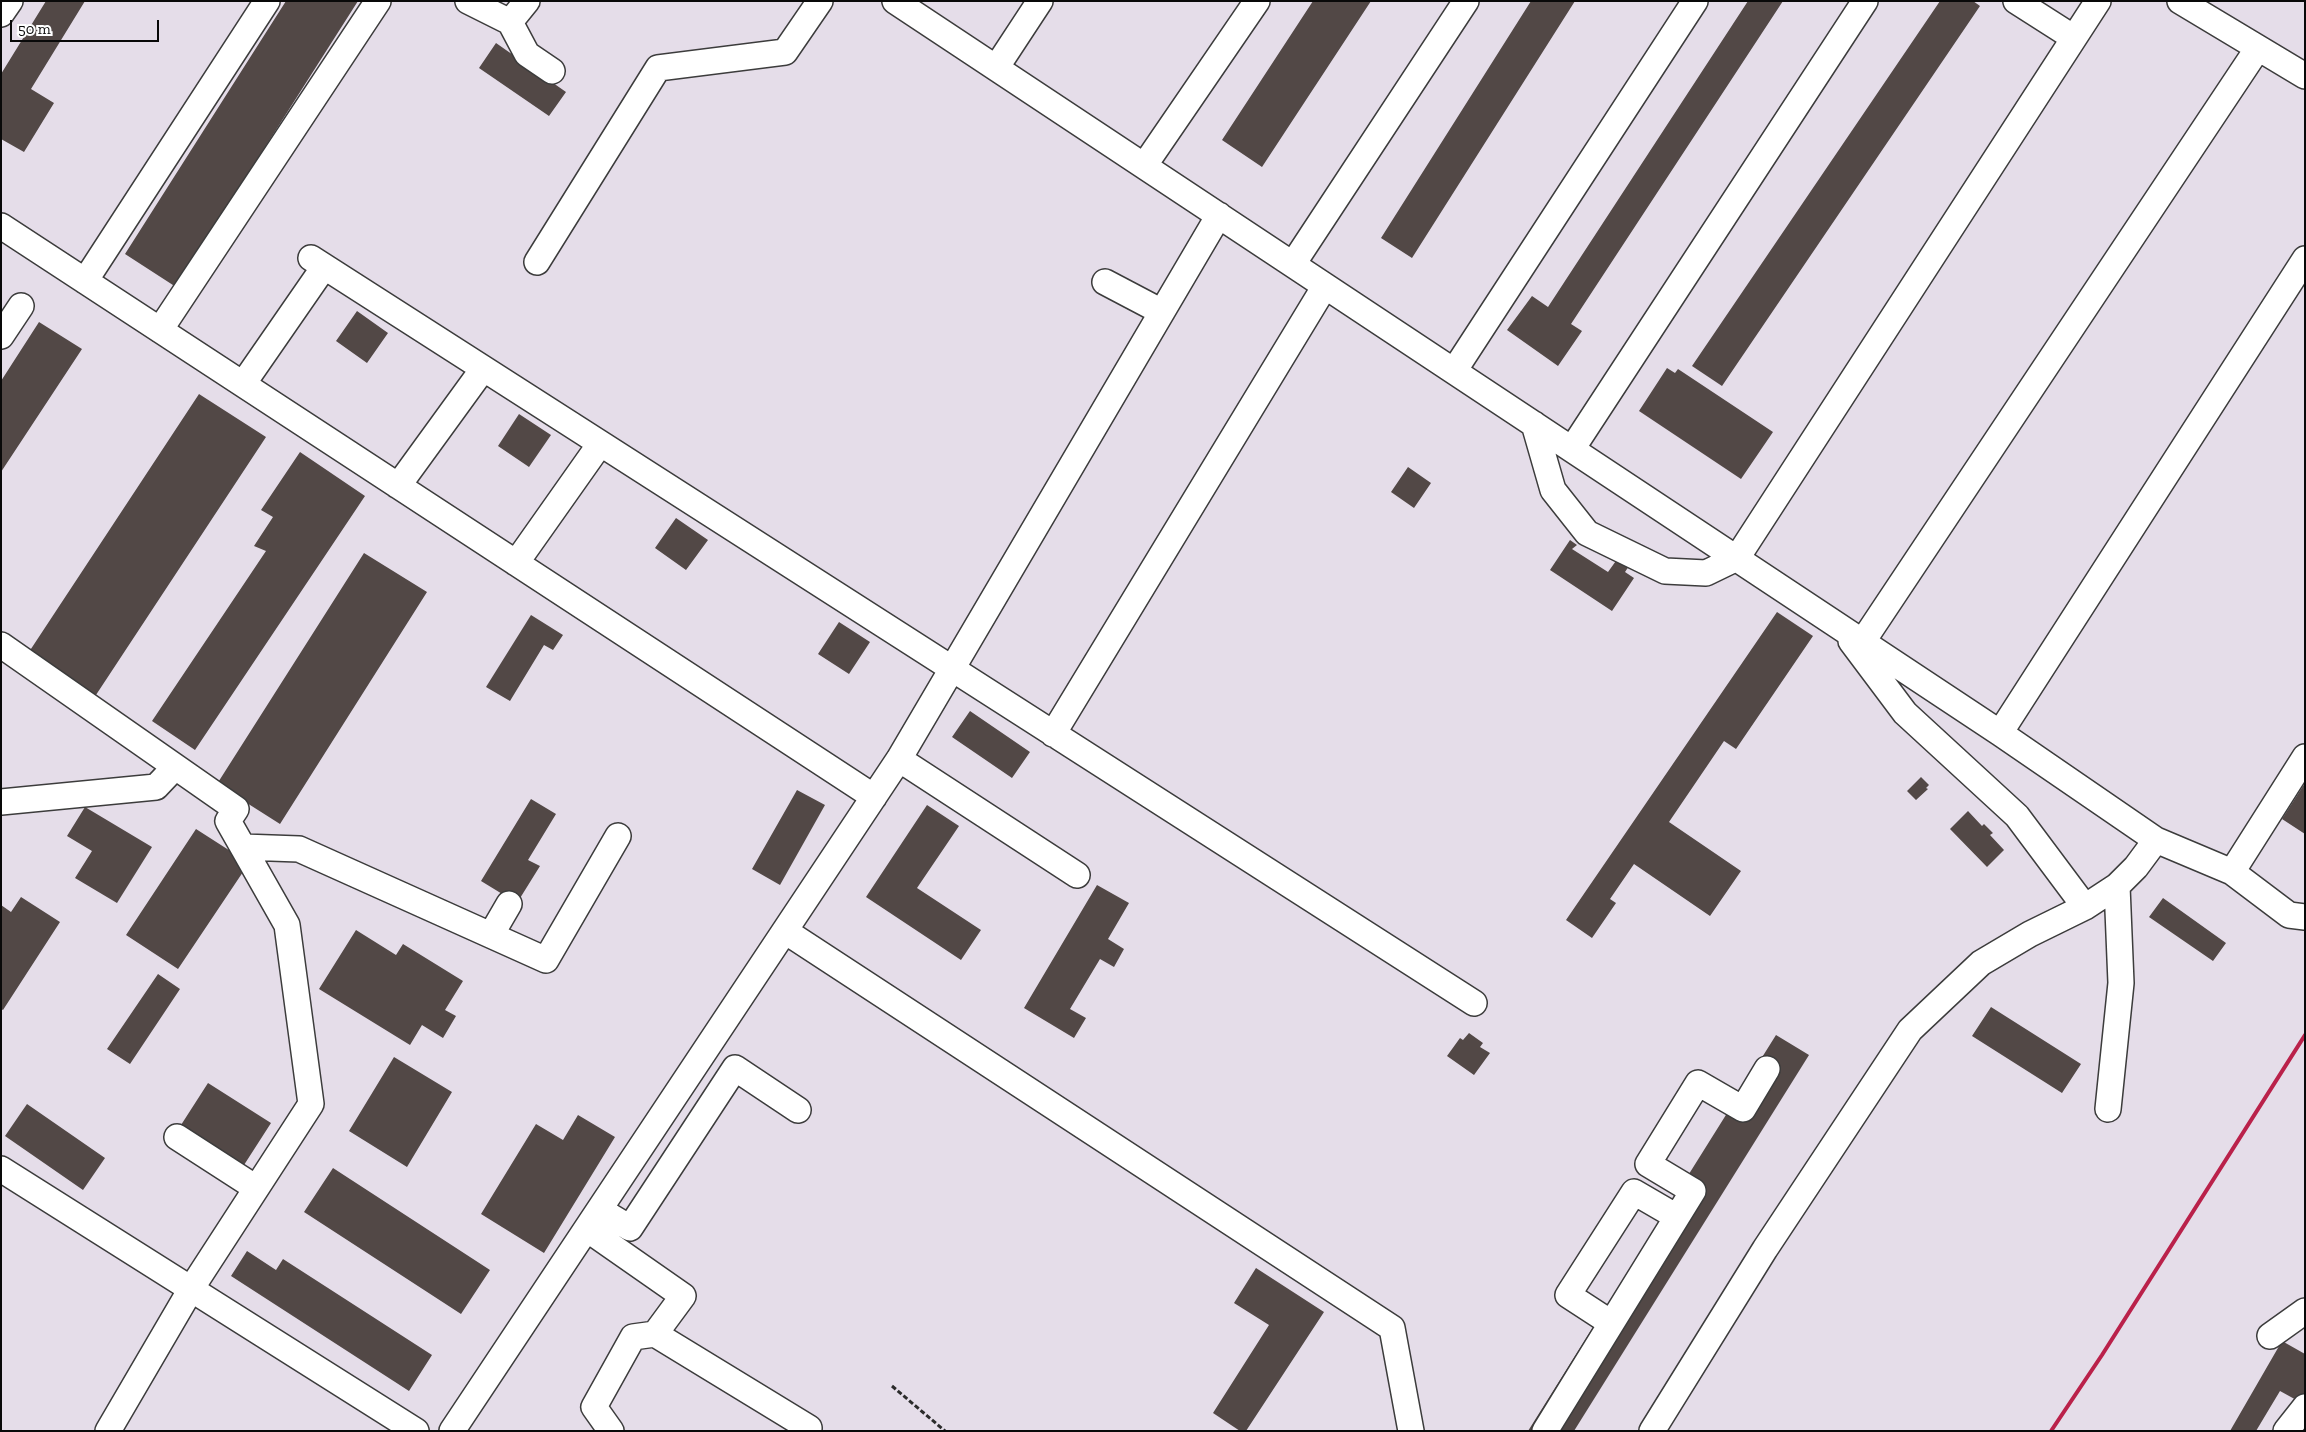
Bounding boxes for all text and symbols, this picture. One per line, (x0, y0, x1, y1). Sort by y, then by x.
scale bar (12, 10, 161, 42)
text: 50 m (18, 20, 51, 38)

